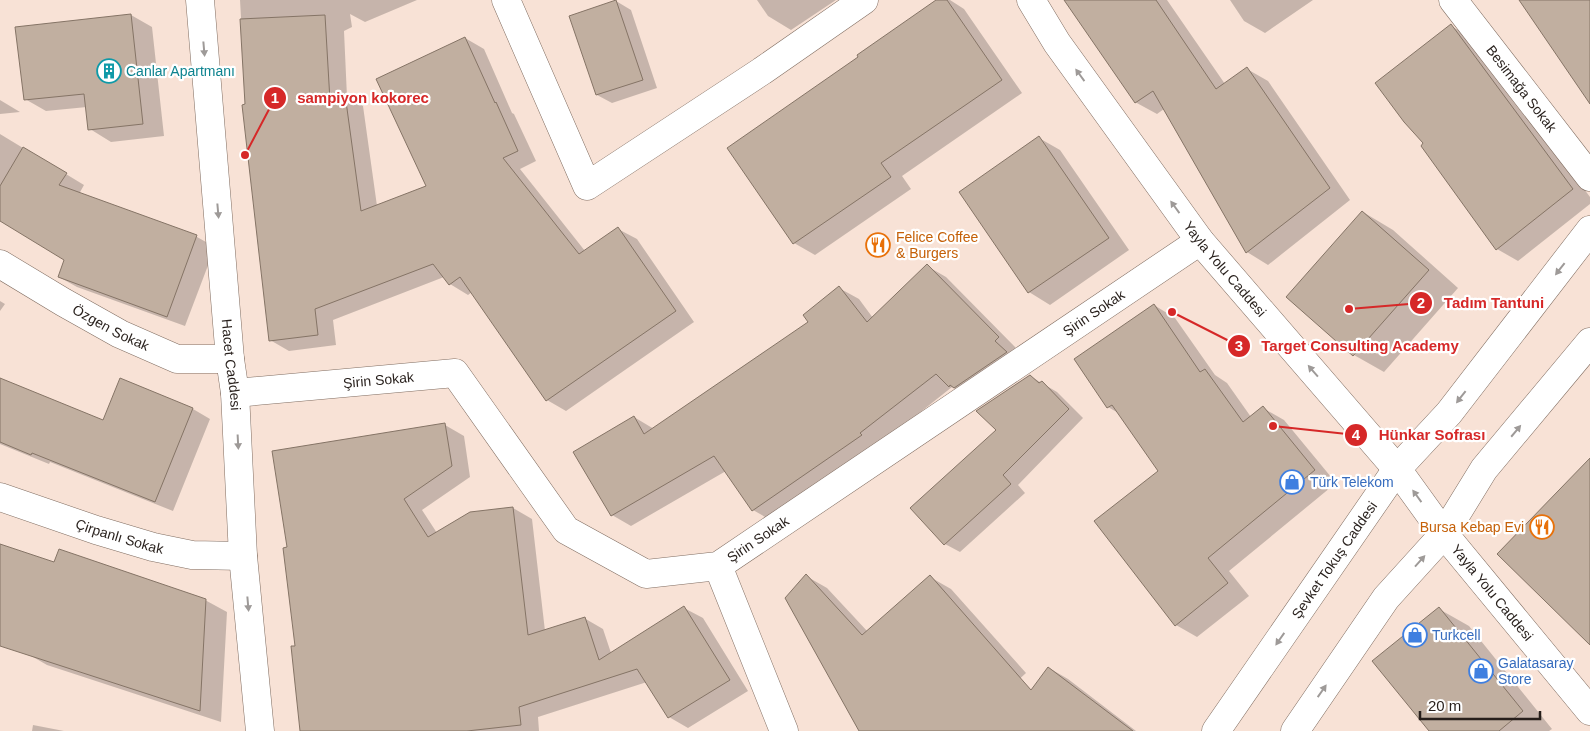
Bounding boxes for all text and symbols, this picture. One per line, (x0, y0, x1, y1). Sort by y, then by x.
one-way arrow (200, 41, 208, 57)
street label: Besimağa Sokak (1483, 42, 1561, 136)
building icon: Canlar Apartmanı (96, 58, 122, 84)
place label: Canlar Apartmanı (126, 63, 235, 79)
one-way arrow (1075, 68, 1085, 82)
callout: sampiyon kokorec (262, 83, 439, 113)
text: 1 (271, 89, 279, 106)
text: sampiyon kokorec (297, 89, 429, 106)
one-way arrow (1170, 200, 1180, 214)
one-way arrow (214, 203, 222, 219)
street label: Yayla Yolu Caddesi (1180, 218, 1270, 320)
place label: Felice Coffee & Burgers (896, 229, 978, 261)
restaurant icon: Felice Coffee & Burgers (865, 232, 891, 258)
one-way arrow (1555, 262, 1566, 275)
street label: Şirin Sokak (1060, 286, 1128, 339)
callout: Tadım Tantuni (1409, 288, 1554, 318)
text: 2 (1417, 294, 1425, 311)
text: Tadım Tantuni (1444, 294, 1544, 311)
street label: Özgen Sokak (70, 300, 153, 354)
street label: Hacet Caddesi (219, 318, 244, 411)
callout: Target Consulting Academy (1226, 331, 1469, 361)
text: 3 (1235, 337, 1243, 354)
text: Target Consulting Academy (1261, 337, 1459, 354)
one-way arrow (1307, 366, 1319, 378)
street label: Şirin Sokak (342, 369, 415, 391)
one-way arrow (1456, 390, 1467, 403)
callout: Hünkar Sofrası (1344, 420, 1496, 450)
one-way arrow (1510, 424, 1521, 437)
text: 4 (1352, 426, 1361, 443)
text: Hünkar Sofrası (1379, 426, 1485, 443)
one-way arrow (234, 434, 242, 450)
shop icon: Türk Telekom (1279, 469, 1305, 495)
place label: Türk Telekom (1310, 474, 1394, 490)
one-way arrow (1412, 489, 1422, 503)
street label: Şevket Tokuş Caddesi (1288, 498, 1380, 621)
street label: Şirin Sokak (724, 512, 793, 566)
restaurant icon: Bursa Kebap Evi (1529, 514, 1555, 540)
street label: Çirpanlı Sokak (73, 516, 166, 557)
place label: Bursa Kebap Evi (1420, 519, 1524, 535)
street label: Yayla Yolu Caddesi (1448, 541, 1537, 644)
one-way arrow (1414, 556, 1426, 568)
one-way arrow (244, 596, 252, 612)
shop icon: Turkcell (1402, 622, 1428, 648)
place label: Turkcell (1432, 627, 1481, 643)
one-way arrow (1275, 632, 1285, 645)
place label: Galatasaray Store (1498, 655, 1573, 687)
shop icon: Galatasaray Store (1468, 658, 1494, 684)
one-way arrow (1317, 684, 1327, 698)
scale bar (1420, 688, 1540, 720)
text: 20 m (1428, 697, 1461, 714)

